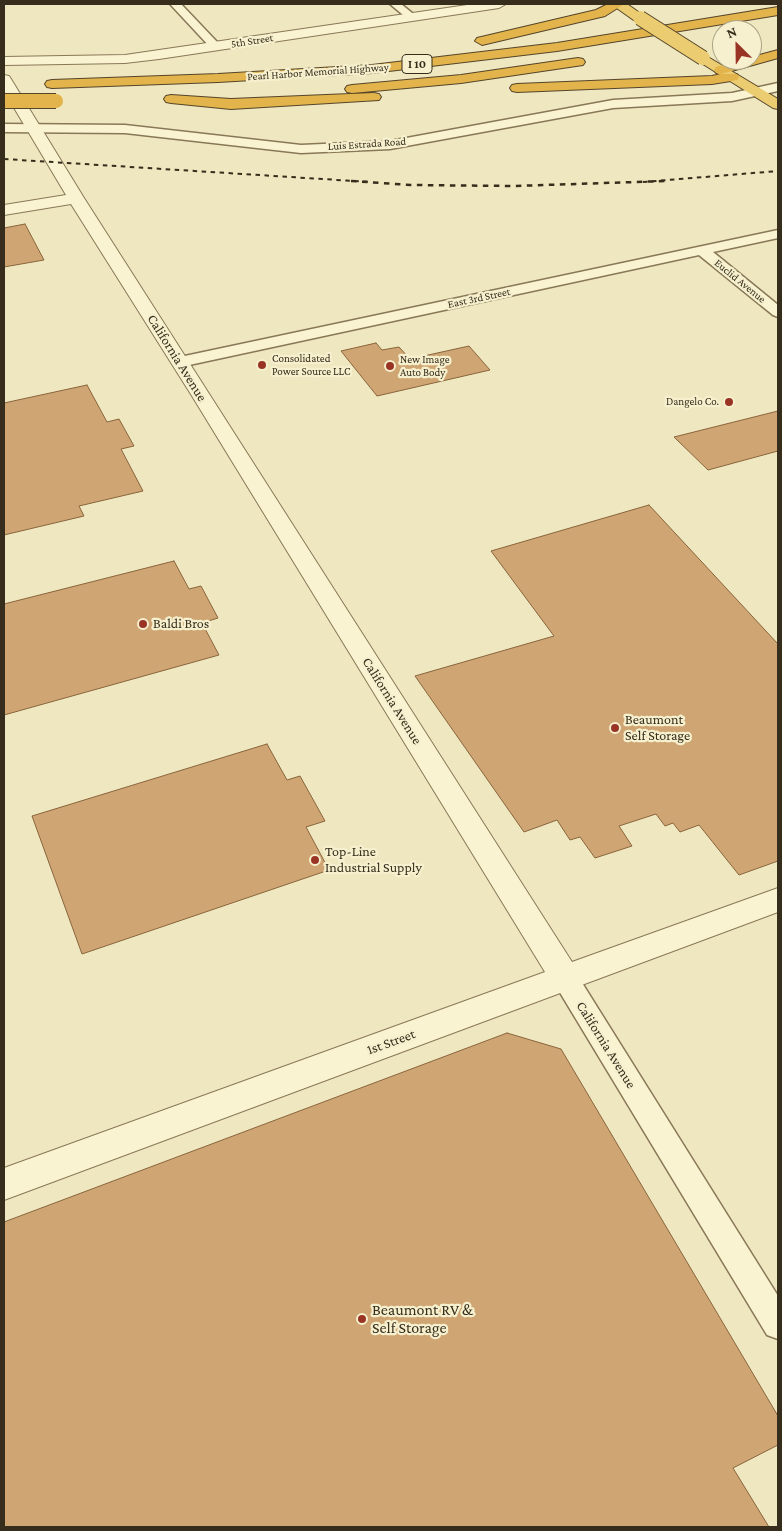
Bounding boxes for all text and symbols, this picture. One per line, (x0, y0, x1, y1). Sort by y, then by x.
north arrow (712, 20, 762, 70)
text: N (724, 23, 739, 41)
street label: 5th Street (230, 31, 274, 51)
road number: I 10 (402, 54, 432, 74)
street label: Pearl Harbor Memorial Highway (247, 60, 389, 84)
street label: Luis Estrada Road (327, 135, 407, 153)
street label: Euclid Avenue (712, 256, 768, 306)
street label: East 3rd Street (447, 285, 511, 311)
street label: California Avenue (144, 311, 210, 405)
place label: Consolidated Power Source LLC (272, 352, 350, 378)
place label: New Image Auto Body (400, 353, 449, 379)
marker: Consolidated Power Source LLC (256, 359, 268, 371)
marker: New Image Auto Body (384, 360, 396, 372)
place label: Dangelo Co. (666, 395, 719, 409)
marker: Dangelo Co. (723, 396, 735, 408)
place label: Baldi Bros (153, 616, 209, 632)
marker: Baldi Bros (137, 618, 149, 630)
street label: California Avenue (359, 654, 425, 748)
place label: Beaumont Self Storage (625, 712, 690, 744)
marker: Beaumont Self Storage (609, 722, 621, 734)
place label: Top-Line Industrial Supply (325, 844, 422, 876)
marker: Top-Line Industrial Supply (309, 854, 321, 866)
street label: California Avenue (573, 998, 639, 1092)
street label: 1st Street (365, 1026, 417, 1058)
place label: Beaumont RV & Self Storage (372, 1300, 473, 1338)
marker: Beaumont RV & Self Storage (356, 1313, 368, 1325)

